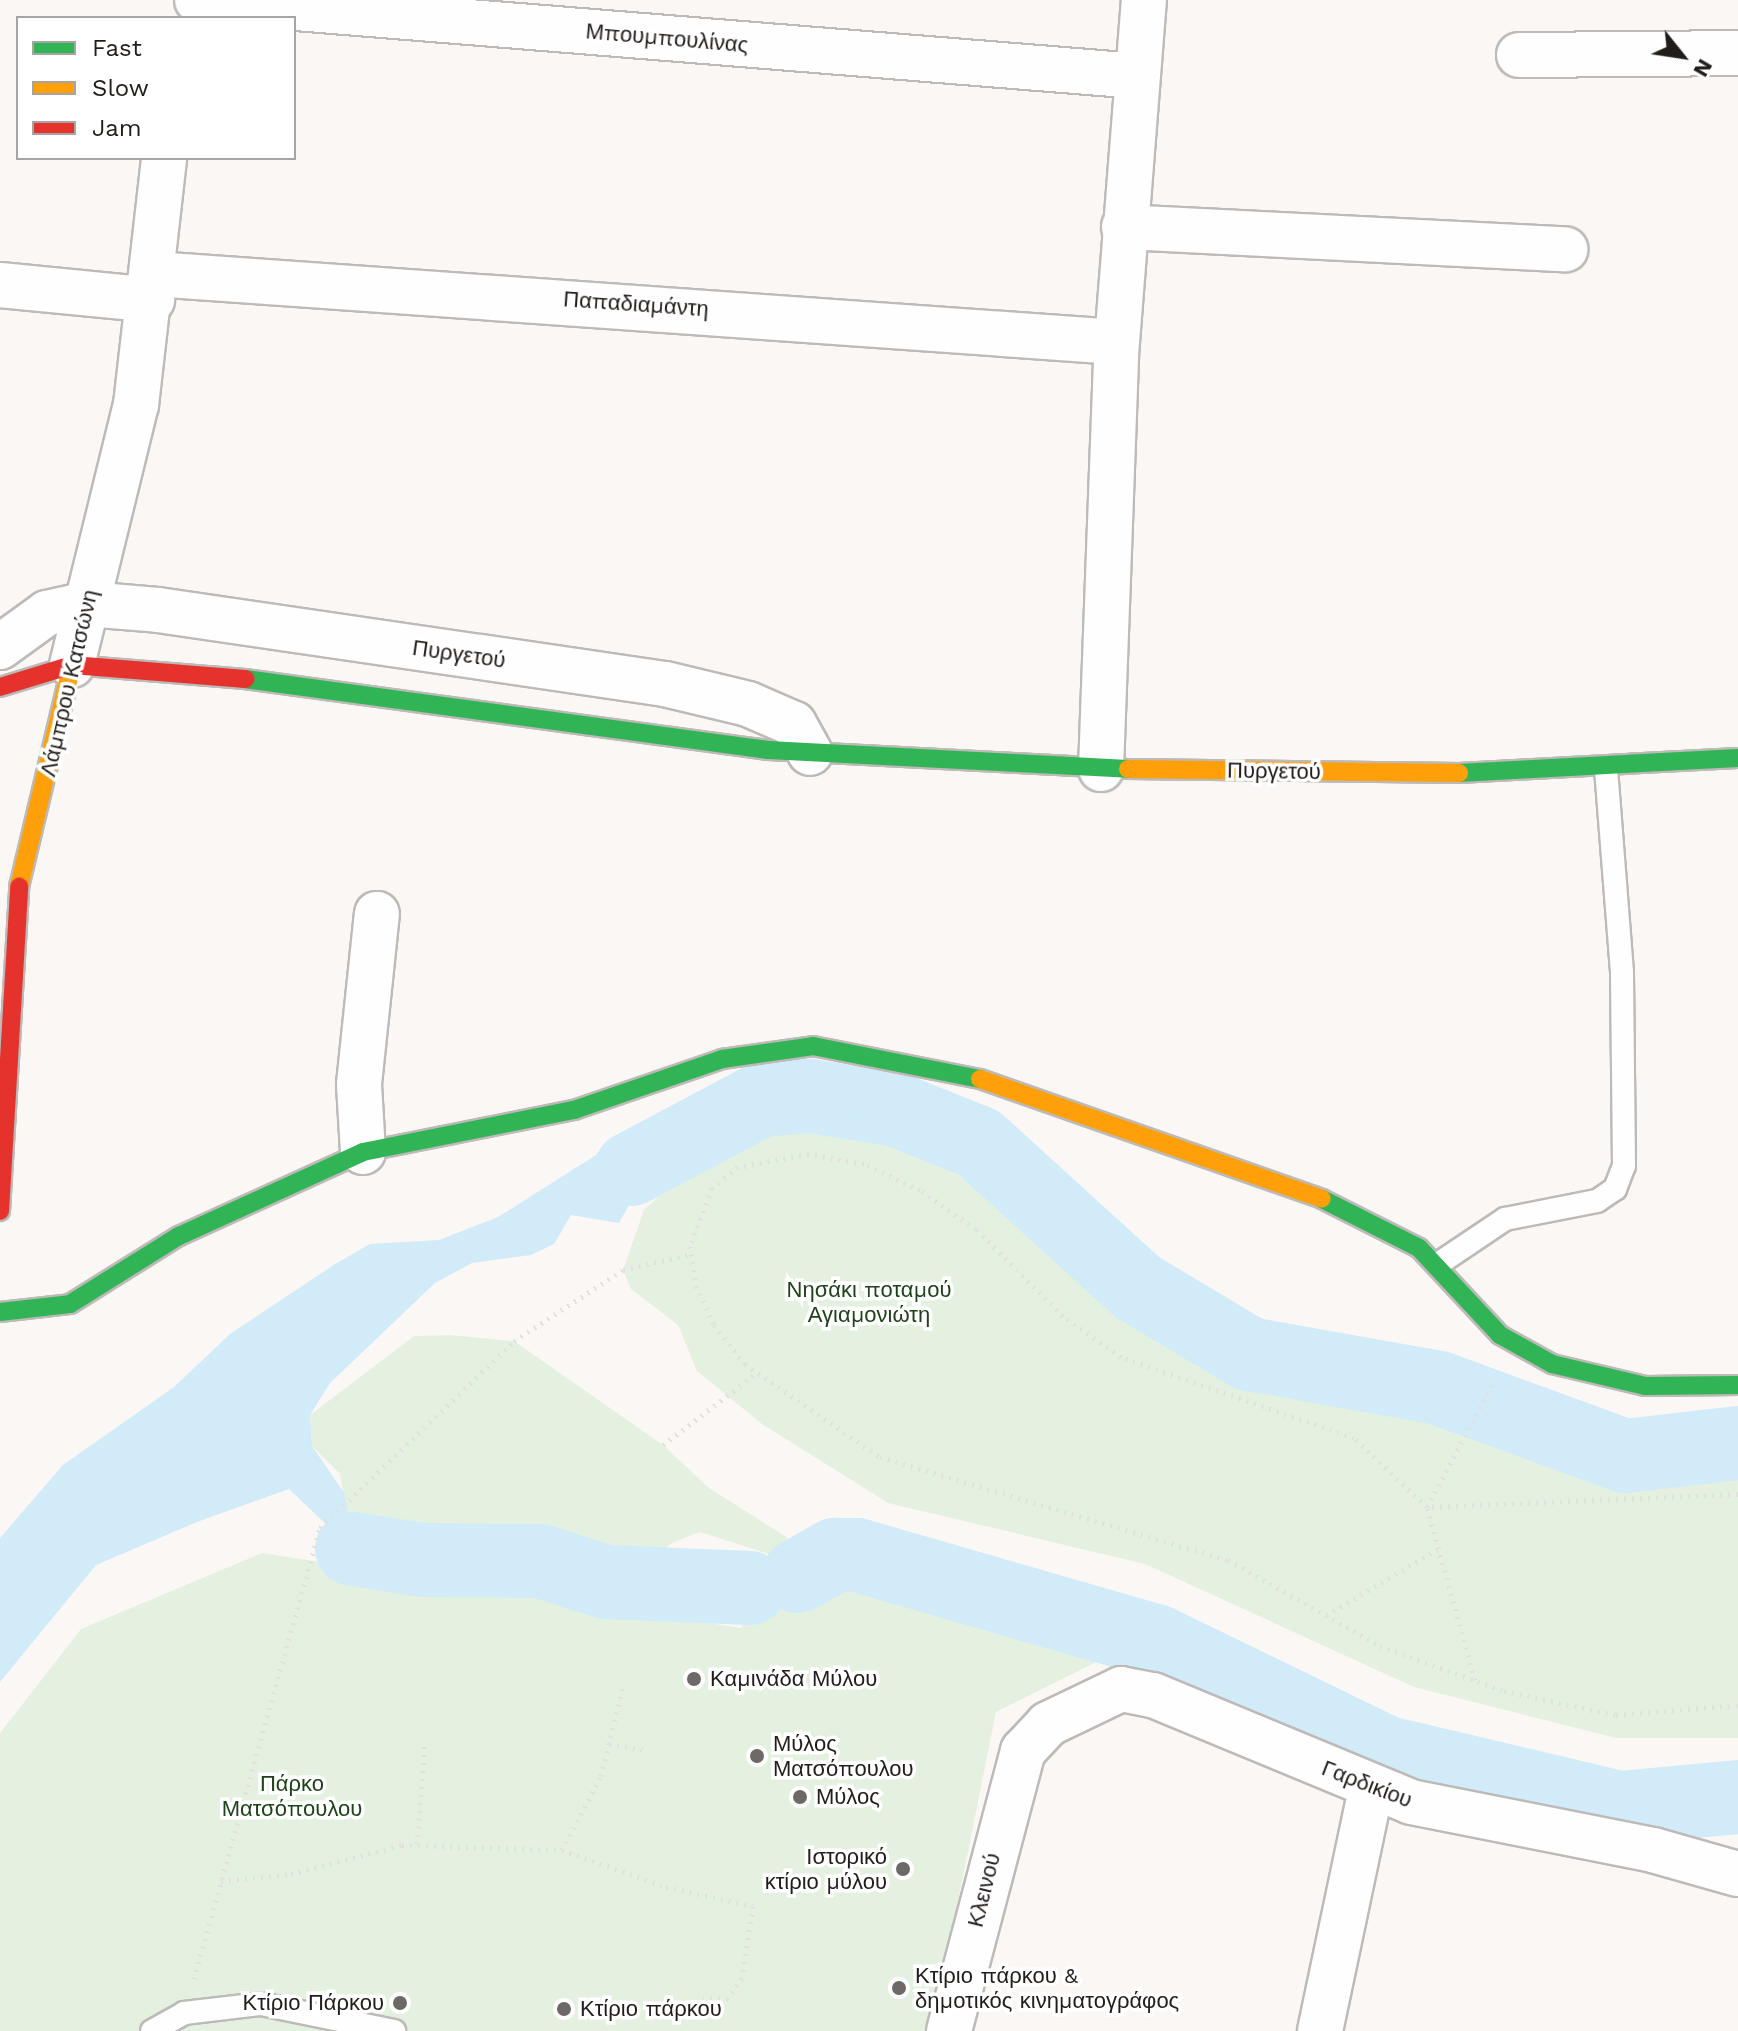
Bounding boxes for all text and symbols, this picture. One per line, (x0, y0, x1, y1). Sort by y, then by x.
legend (16, 16, 296, 160)
north arrow (1642, 16, 1722, 96)
street label: Μπουμπουλίνας (585, 18, 749, 58)
text: Fast (92, 34, 142, 62)
text: N (1688, 55, 1718, 82)
text: Slow (92, 74, 149, 102)
text: Jam (92, 114, 142, 142)
street label: Παπαδιαμάντη (562, 286, 710, 322)
street label: Λάμπρου Κατσώνη (35, 587, 103, 779)
street label: Πυργετού (411, 634, 507, 674)
street label: Πυργετού (1227, 757, 1321, 785)
park label: Νησάκι ποταμού Αγιαμονιώτη (787, 1276, 951, 1328)
place label: Καμινάδα Μύλου (710, 1666, 877, 1692)
marker: Καμινάδα Μύλου (685, 1670, 703, 1688)
place label: Μύλος Ματσόπουλου (773, 1730, 914, 1782)
marker: Μύλος Ματσόπουλου (748, 1747, 766, 1765)
street label: Γαρδικίου (1318, 1755, 1416, 1813)
park label: Πάρκο Ματσόπουλου (222, 1770, 362, 1822)
place label: Μύλος (816, 1784, 880, 1810)
marker: Μύλος (791, 1788, 809, 1806)
place label: Ιστορικό κτίριο μύλου (765, 1843, 887, 1894)
street label: Κλεινού (962, 1850, 1006, 1930)
marker: Ιστορικό κτίριο μύλου (894, 1860, 912, 1878)
place label: Κτίριο πάρκου & δημοτικός κινηματογράφος (915, 1962, 1179, 2014)
marker: Κτίριο πάρκου & δημοτικός κινηματογράφος (890, 1979, 908, 1997)
place label: Κτίριο Πάρκου (242, 1990, 384, 2016)
marker: Κτίριο Πάρκου (391, 1994, 409, 2012)
place label: Κτίριο πάρκου (580, 1996, 722, 2022)
marker: Κτίριο πάρκου (555, 2000, 573, 2018)

